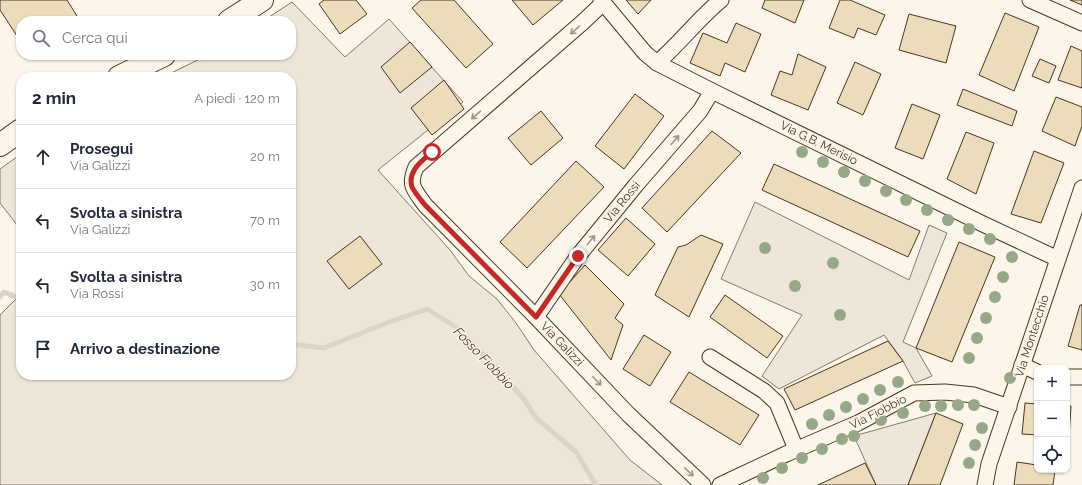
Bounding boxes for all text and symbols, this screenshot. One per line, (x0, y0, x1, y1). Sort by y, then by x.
search box (16, 16, 296, 60)
one-way arrow (569, 25, 580, 34)
icon: search (30, 27, 52, 49)
text: Cerca qui (62, 29, 128, 47)
text: 2 min (32, 88, 76, 108)
text: A piedi · 120 m (194, 91, 280, 106)
one-way arrow (471, 110, 481, 119)
street label: Via G.B. Merisio (778, 118, 860, 168)
one-way arrow (670, 135, 679, 145)
text: Prosegui (70, 140, 133, 158)
route start (423, 143, 441, 161)
icon: ahead (32, 146, 54, 168)
text: 20 m (250, 149, 280, 164)
text: Via Galizzi (70, 158, 130, 173)
street label: Via Rossi (601, 178, 643, 226)
text: Svolta a sinistra (70, 204, 182, 222)
icon: left (32, 210, 54, 232)
text: 70 m (250, 213, 280, 228)
text: Via Galizzi (70, 222, 130, 237)
one-way arrow (587, 235, 596, 245)
route end (569, 247, 587, 265)
text: Svolta a sinistra (70, 268, 182, 286)
icon: left (32, 274, 54, 296)
text: 30 m (250, 277, 280, 292)
text: Via Rossi (70, 286, 123, 301)
street label: Via Montecchio (1012, 293, 1052, 379)
street label: Via Galizzi (538, 319, 586, 369)
water label: Fosso Fiobbio (451, 324, 517, 392)
icon: arrive (32, 338, 54, 360)
text: Arrivo a destinazione (70, 340, 220, 358)
map controls (1034, 365, 1070, 473)
button: + (1034, 365, 1070, 401)
one-way arrow (592, 375, 601, 386)
street label: Via Fiobbio (847, 392, 909, 432)
button: − (1034, 401, 1070, 437)
button: locate (1034, 437, 1070, 473)
one-way arrow (684, 467, 694, 477)

